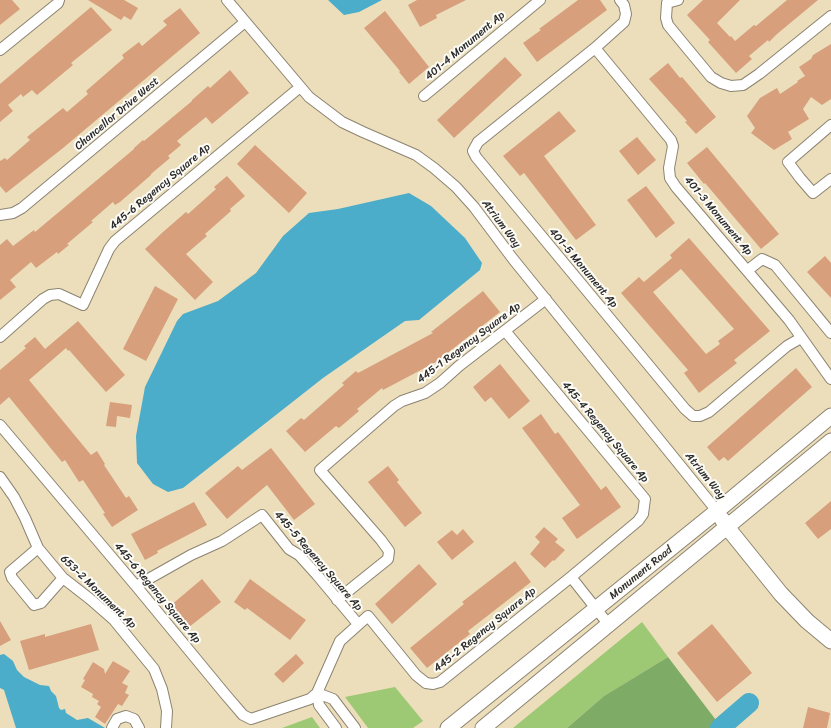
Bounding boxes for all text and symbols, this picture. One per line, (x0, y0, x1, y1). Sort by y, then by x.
street label: 401-4 Monument Ap (422, 9, 508, 83)
street label: Chancellor Drive West (72, 75, 162, 153)
street label: 445-6 Regency Square Ap (107, 141, 213, 233)
street label: 401-3 Monument Ap (681, 174, 755, 258)
street label: Atrium Way (479, 197, 523, 251)
street label: 401-5 Monument Ap (546, 225, 620, 311)
street label: 445-1 Regency Square Ap (415, 300, 523, 386)
street label: 445-4 Regency Square Ap (559, 379, 651, 485)
street label: Atrium Way (682, 450, 728, 502)
street label: 445-5 Regency Square Ap (271, 508, 365, 614)
street label: 445-6 Regency Square Ap (111, 540, 203, 646)
street label: Monument Road (607, 544, 675, 602)
street label: 653-2 Monument Ap (57, 552, 139, 632)
street label: 445-2 Regency Square Ap (431, 585, 539, 675)

